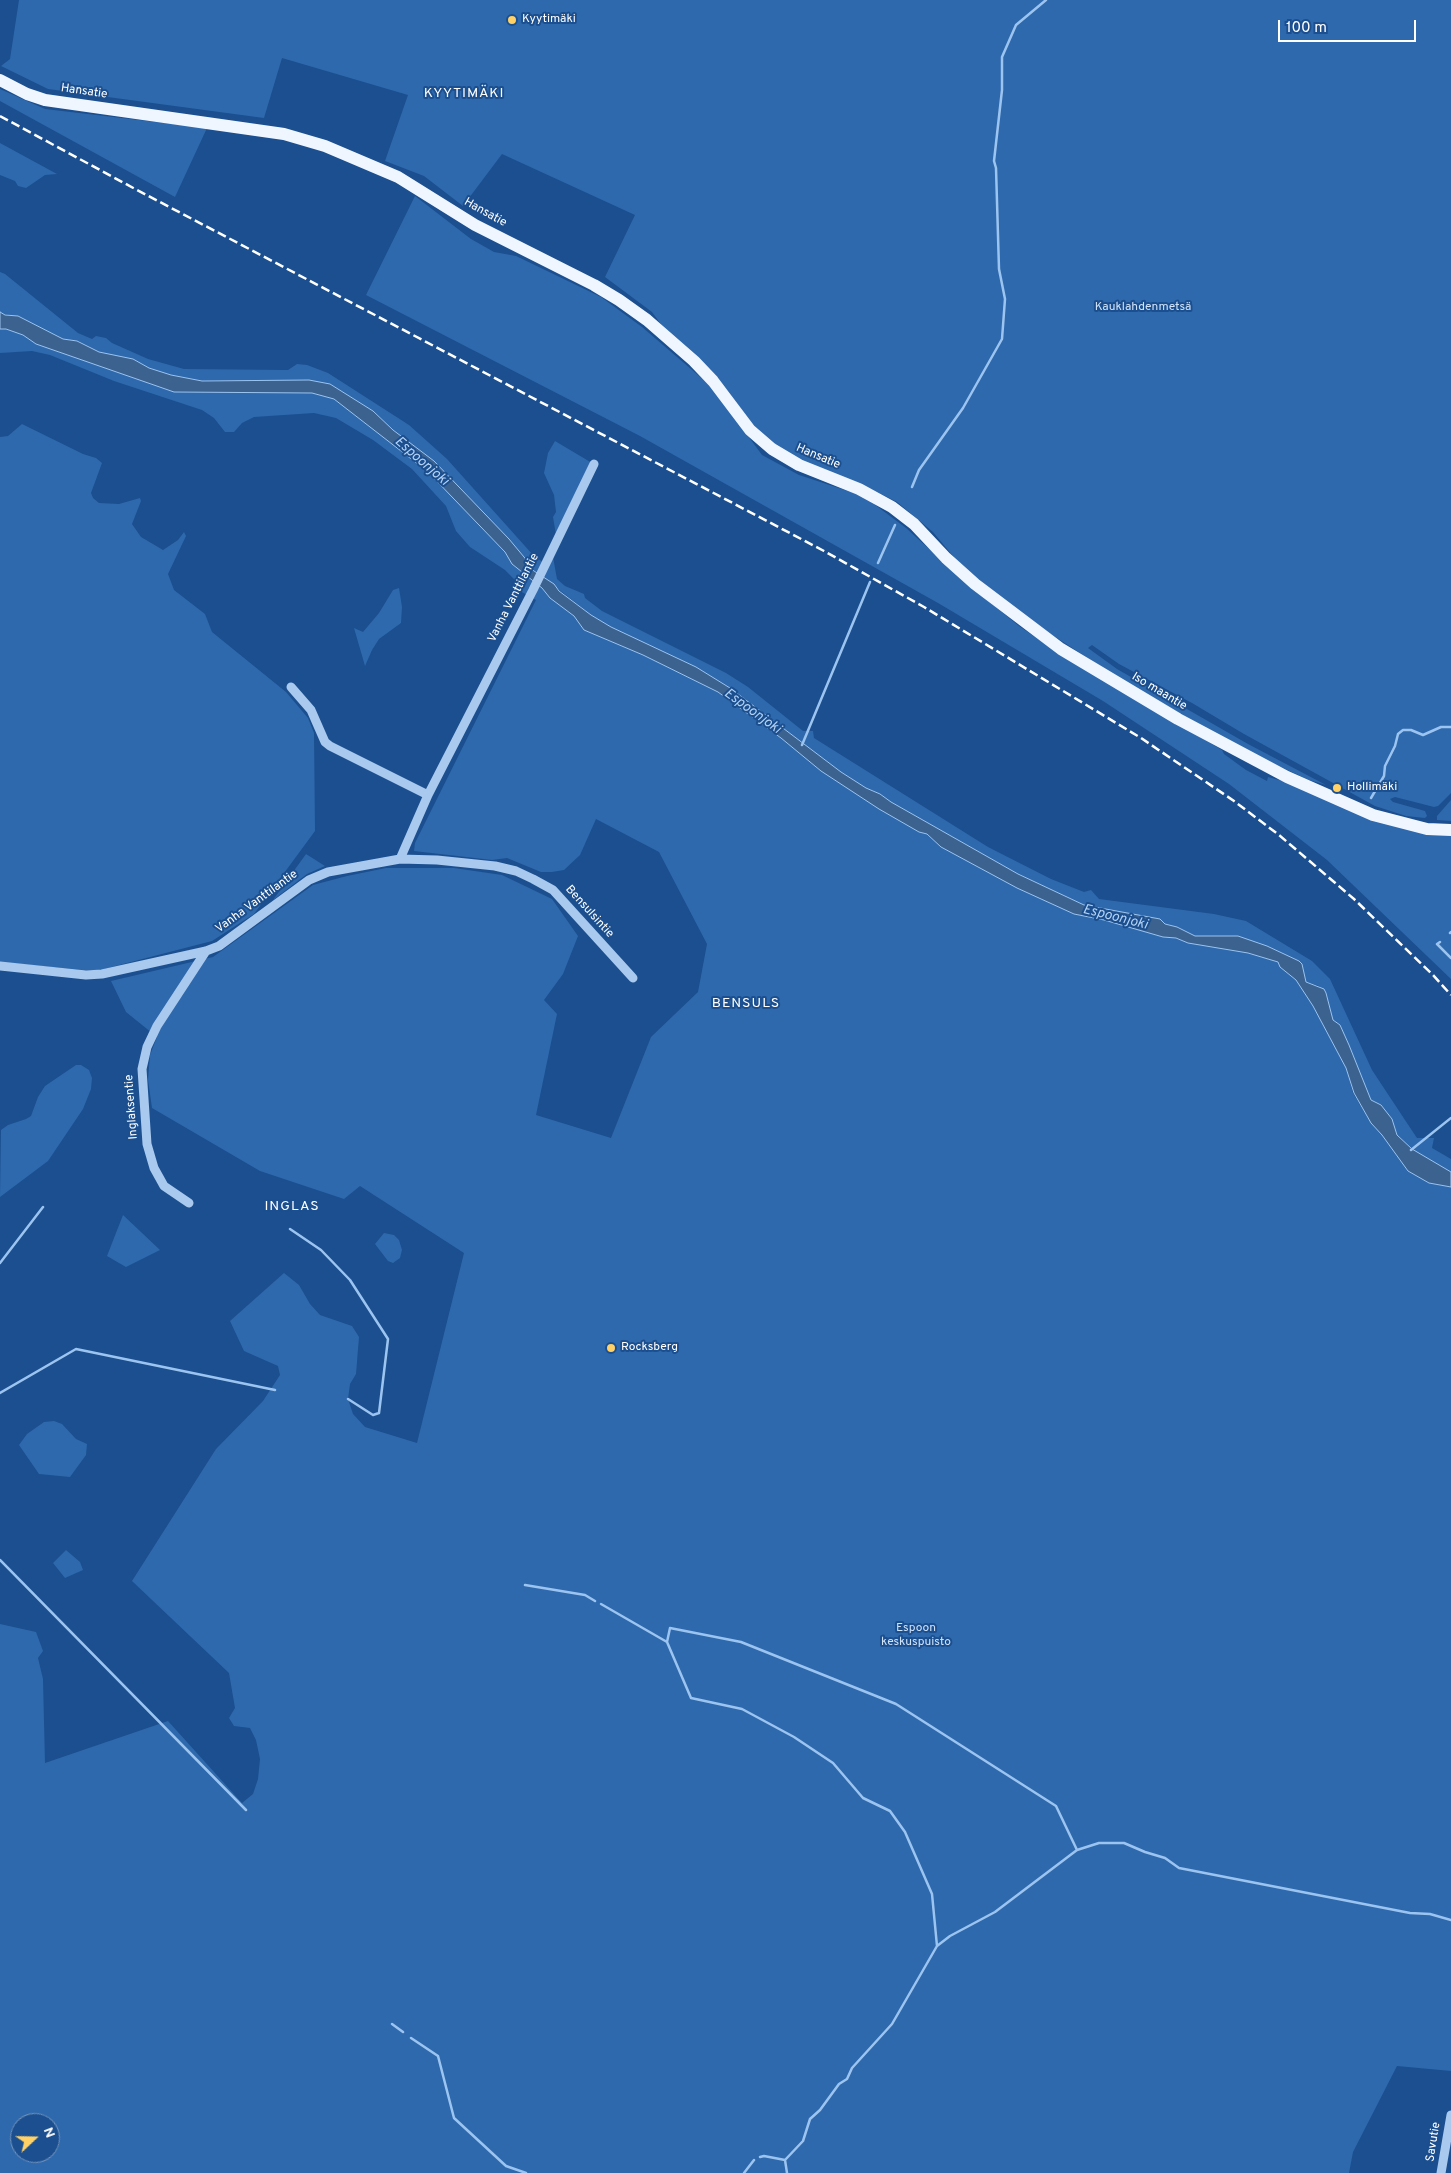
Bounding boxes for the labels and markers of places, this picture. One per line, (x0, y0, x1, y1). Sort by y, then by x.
place label: Kyytimäki (522, 13, 576, 27)
marker: Kyytimäki (506, 14, 518, 26)
place label: Hollimäki (1347, 781, 1397, 795)
marker: Hollimäki (1331, 782, 1343, 794)
place label: Rocksberg (621, 1341, 678, 1355)
marker: Rocksberg (605, 1342, 617, 1354)

